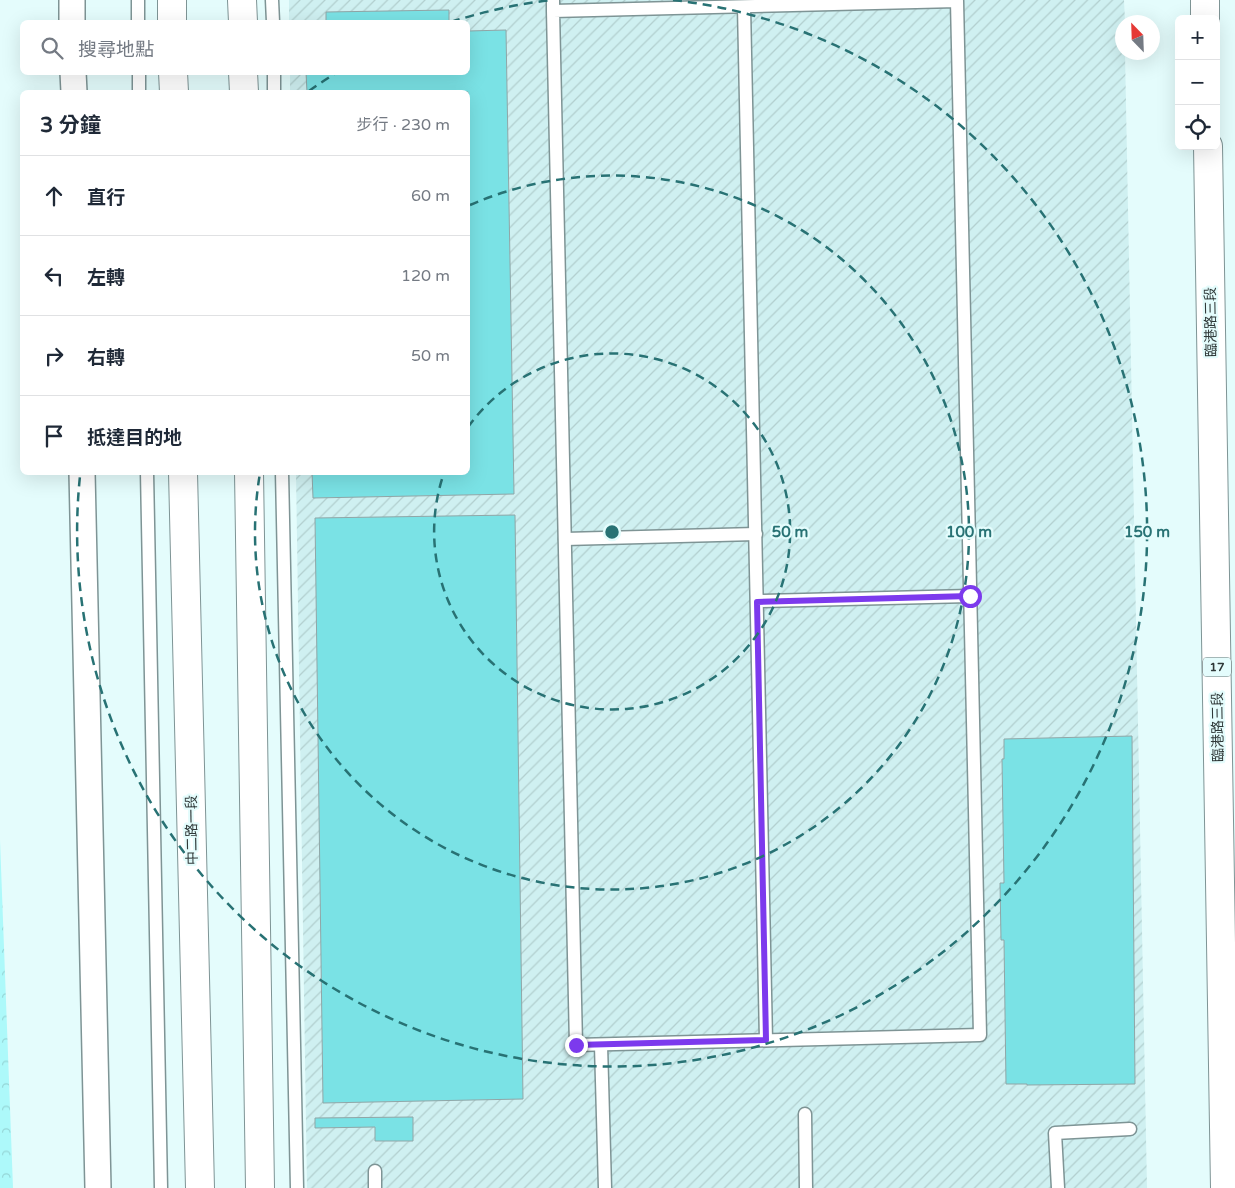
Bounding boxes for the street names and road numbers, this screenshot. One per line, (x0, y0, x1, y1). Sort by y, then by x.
street label: 臨港路三段 (1202, 287, 1220, 357)
road number: 17 (1203, 658, 1231, 676)
street label: 臨港路三段 (1209, 692, 1227, 762)
street label: 中二路一段 (183, 795, 201, 865)

